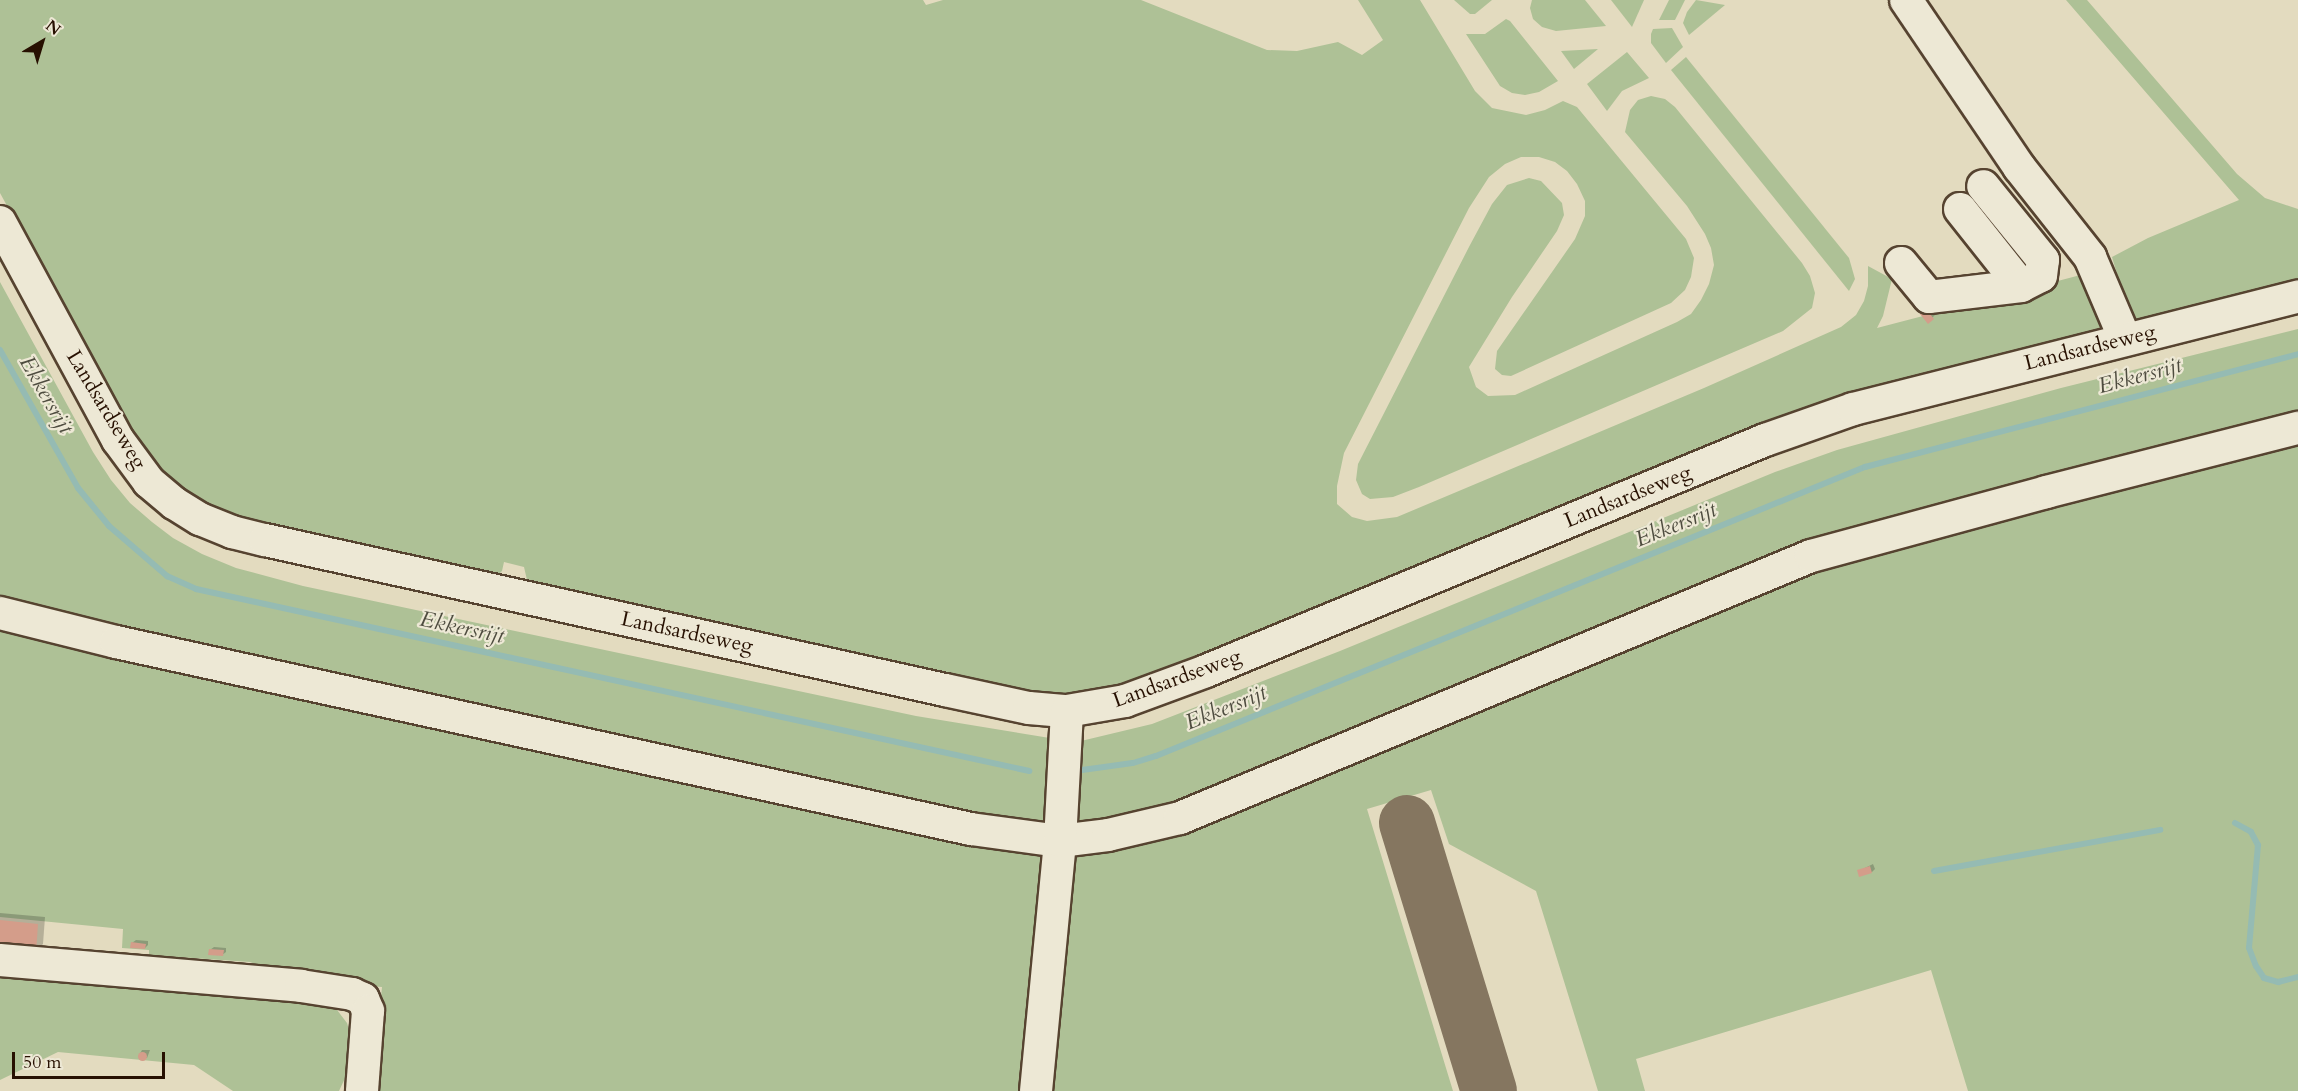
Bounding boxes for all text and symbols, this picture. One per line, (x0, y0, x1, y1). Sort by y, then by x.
north arrow (12, 12, 72, 72)
text: N (41, 15, 65, 41)
street label: Landsardseweg (2022, 320, 2158, 376)
street label: Landsardseweg (61, 346, 151, 474)
water label: Ekkersrijt (13, 352, 79, 438)
water label: Ekkersrijt (2095, 352, 2185, 400)
street label: Landsardseweg (1561, 460, 1695, 534)
water label: Ekkersrijt (1632, 497, 1720, 553)
water label: Ekkersrijt (418, 606, 506, 650)
street label: Landsardseweg (619, 607, 755, 659)
street label: Landsardseweg (1109, 644, 1245, 714)
water label: Ekkersrijt (1182, 680, 1270, 736)
scale bar (15, 1040, 168, 1078)
text: 50 m (23, 1050, 62, 1075)

